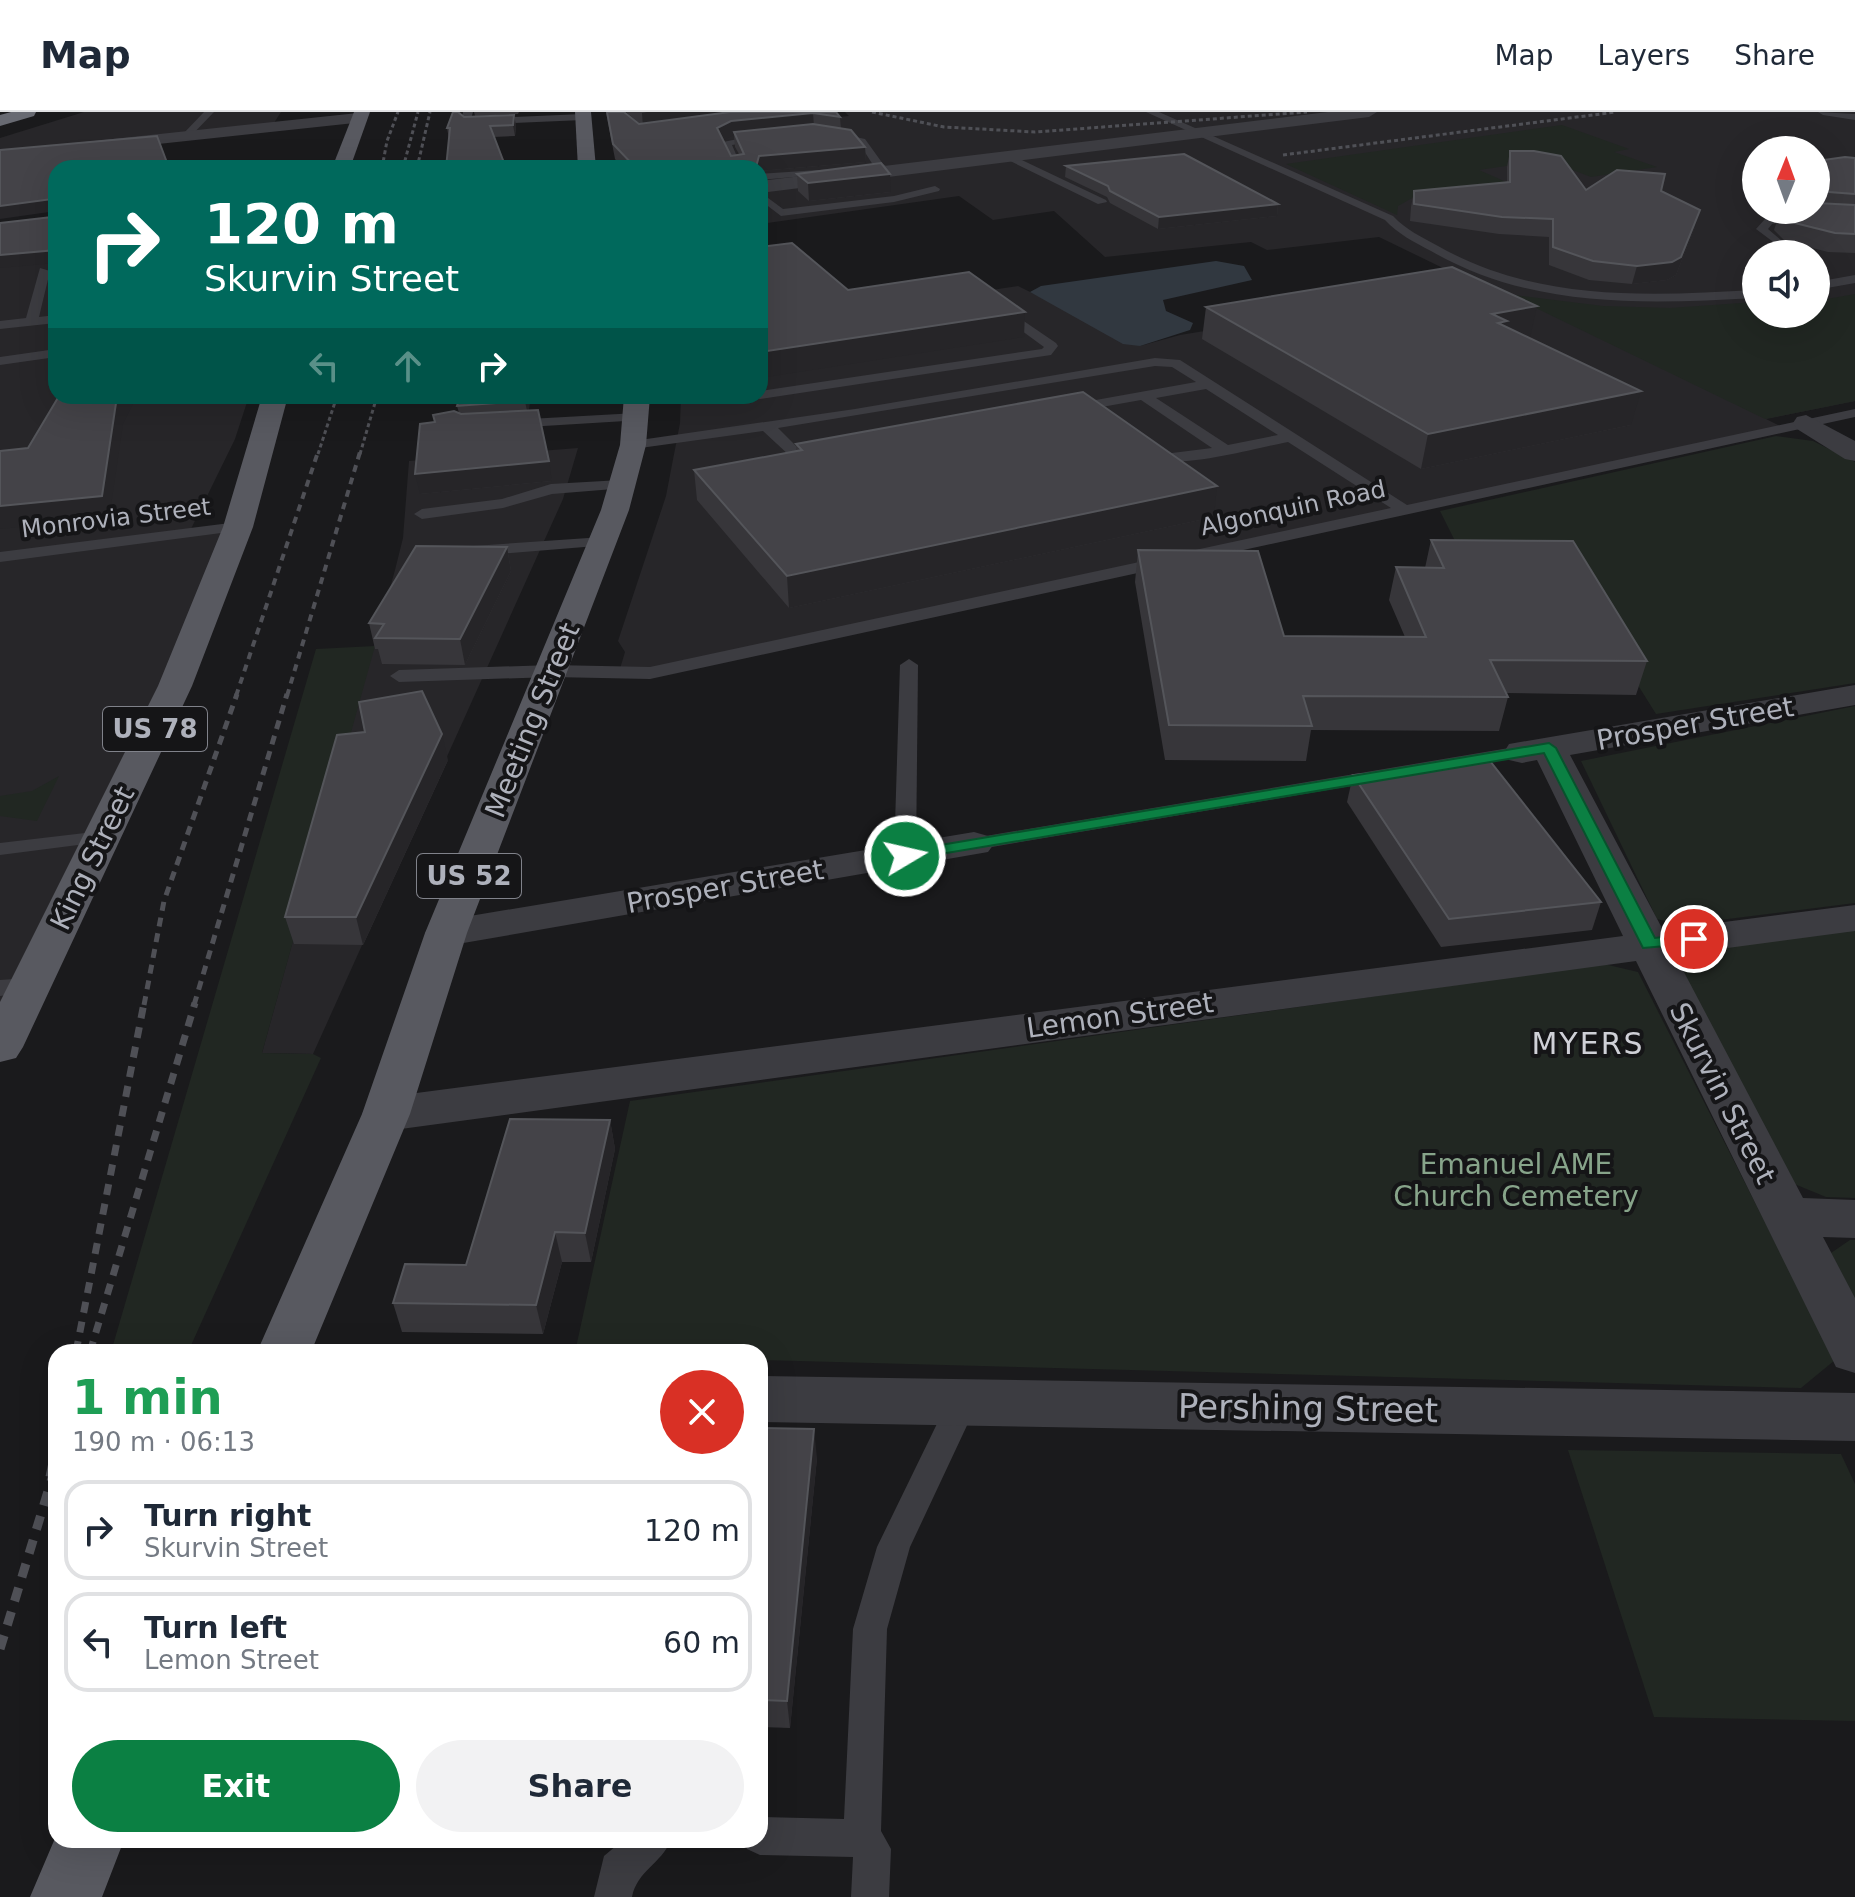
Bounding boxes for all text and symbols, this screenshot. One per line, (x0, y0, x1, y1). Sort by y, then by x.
text: Map (40, 33, 131, 77)
text: Map (1494, 39, 1554, 72)
text: Layers (1598, 39, 1690, 72)
text: Share (1734, 39, 1815, 72)
north arrow (1742, 136, 1830, 224)
map controls (1742, 136, 1830, 328)
text: 120 m (204, 191, 399, 256)
icon: right (72, 192, 176, 296)
button: sound (1742, 240, 1830, 328)
text: Skurvin Street (204, 258, 459, 299)
icon: left (302, 344, 346, 388)
icon: ahead (386, 344, 430, 388)
icon: right (470, 344, 514, 388)
street label: Algonquin Road (1198, 475, 1388, 541)
street label: Monrovia Street (20, 492, 212, 544)
street label: Meeting Street (478, 618, 587, 822)
street label: Prosper Street (1594, 690, 1796, 757)
road number: US 78 (103, 707, 207, 751)
street label: King Street (44, 781, 141, 935)
position arrow (863, 814, 947, 898)
street label: Prosper Street (624, 853, 826, 920)
road number: US 52 (417, 854, 521, 898)
pin (1660, 905, 1728, 973)
icon: arrive (1672, 917, 1716, 961)
street label: Lemon Street (1024, 986, 1216, 1045)
street label: Skurvin Street (1663, 997, 1782, 1189)
district label: MYERS (1531, 1026, 1645, 1061)
park label: Emanuel AME Church Cemetery (1393, 1148, 1639, 1213)
text: 1 min (72, 1369, 223, 1425)
button: close (660, 1370, 744, 1454)
street label: Pershing Street (1178, 1386, 1438, 1430)
text: 190 m · 06:13 (72, 1427, 255, 1457)
text: Turn right (144, 1498, 311, 1533)
icon: right (76, 1508, 120, 1552)
text: 120 m (644, 1513, 740, 1548)
text: Skurvin Street (144, 1533, 328, 1563)
text: Turn left (144, 1610, 287, 1645)
icon: left (76, 1620, 120, 1664)
text: 60 m (663, 1625, 740, 1660)
text: Lemon Street (144, 1645, 319, 1675)
button: Exit (72, 1740, 400, 1832)
button: Share (416, 1740, 744, 1832)

